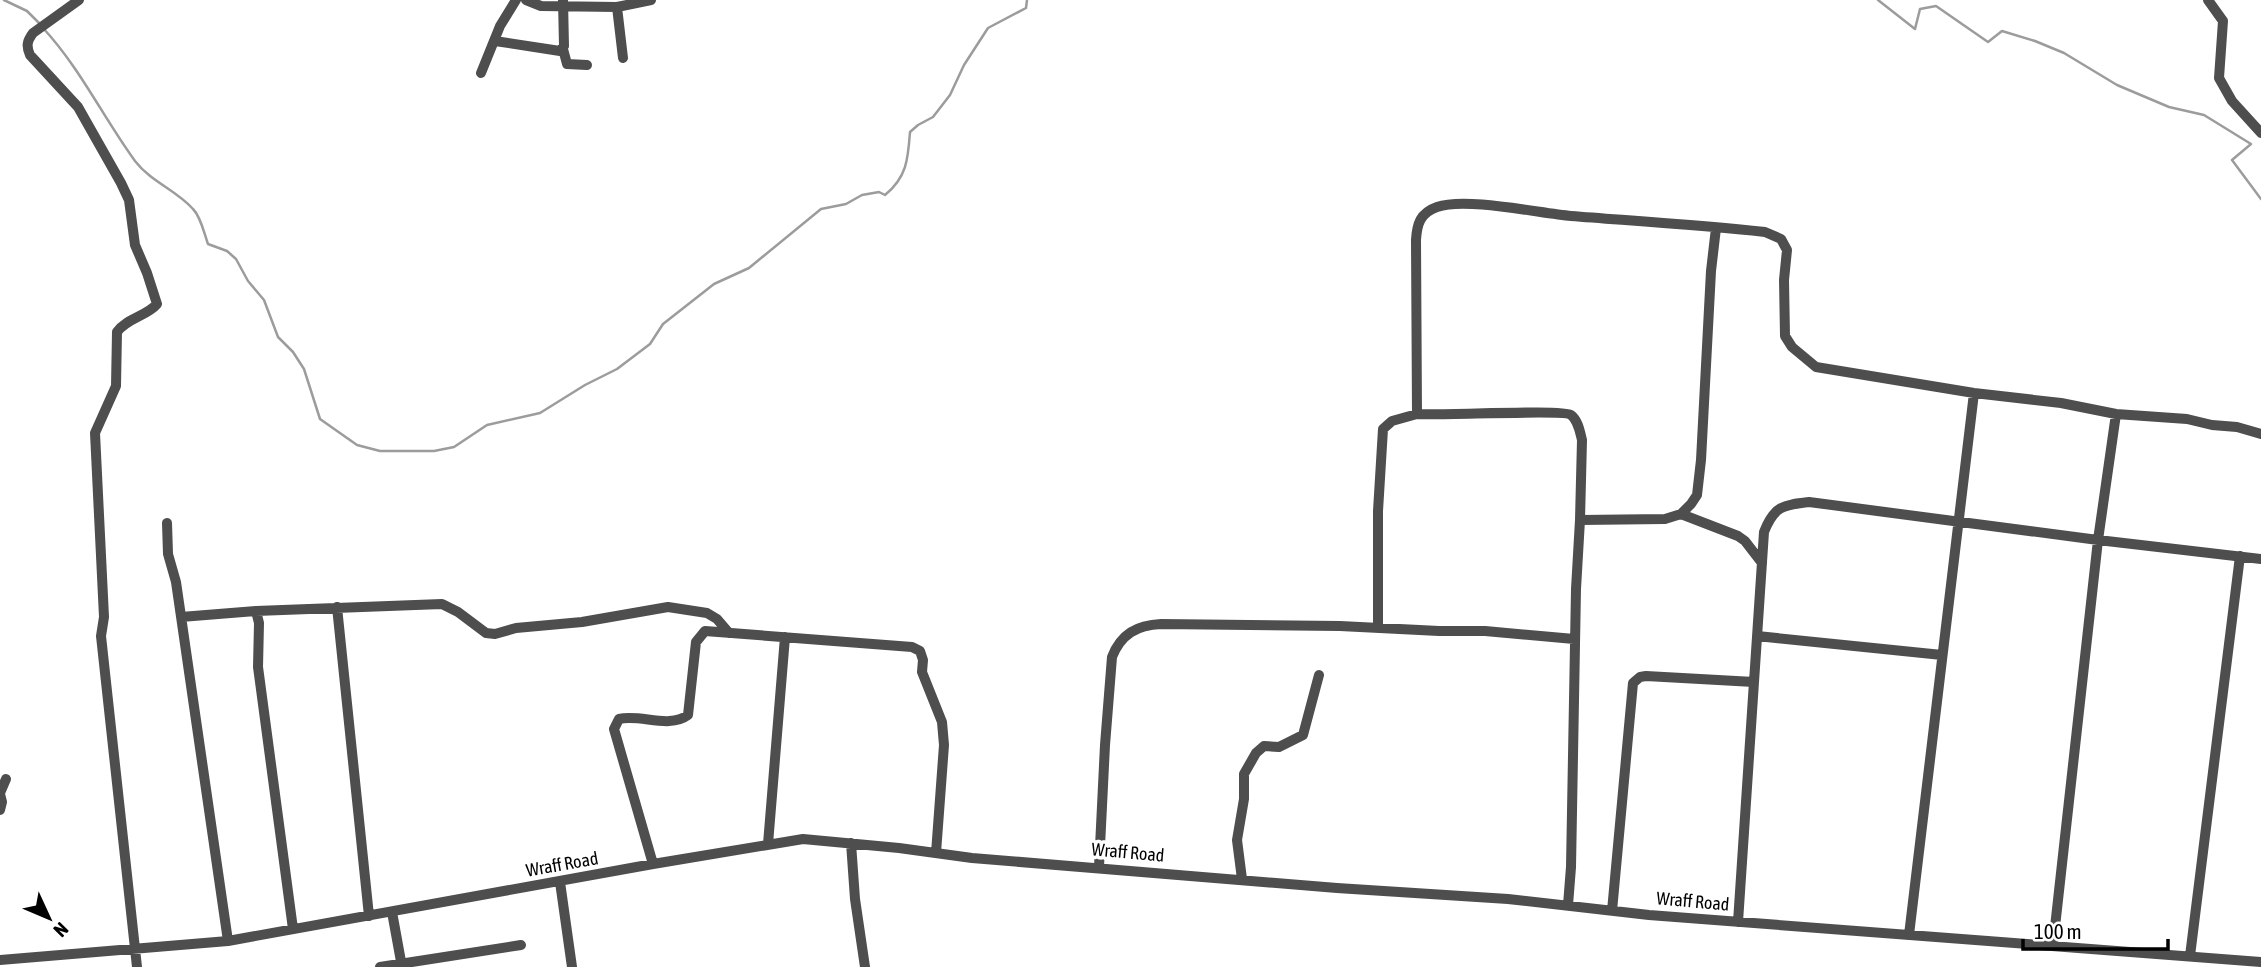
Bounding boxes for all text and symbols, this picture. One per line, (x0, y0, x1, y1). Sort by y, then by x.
street label: Wraff Road (1091, 838, 1165, 866)
street label: Wraff Road (524, 847, 600, 881)
north arrow (14, 883, 84, 953)
street label: Wraff Road (1656, 887, 1730, 915)
scale bar (2023, 908, 2168, 952)
text: N (49, 918, 73, 941)
text: 100 m (2034, 919, 2082, 943)

